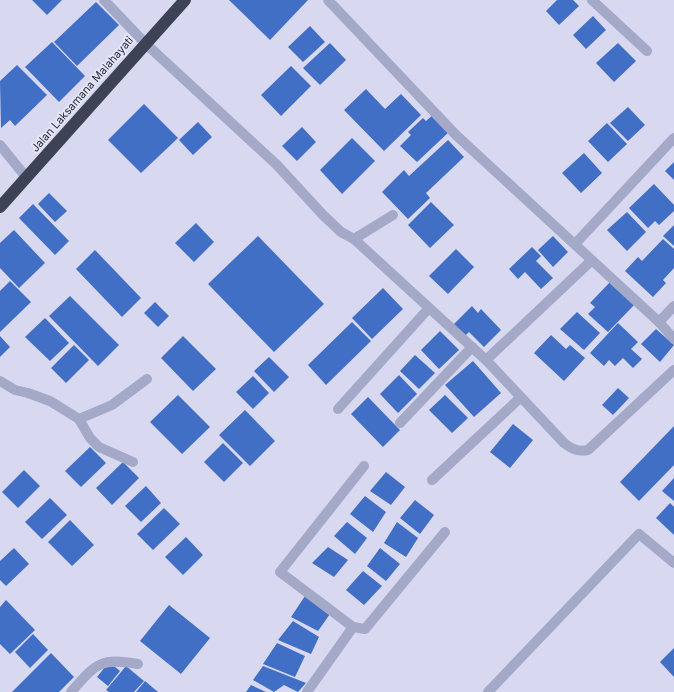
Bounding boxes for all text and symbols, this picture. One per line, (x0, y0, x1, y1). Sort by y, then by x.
street label: Jalan Laksamana Malahayati (28, 33, 136, 155)

